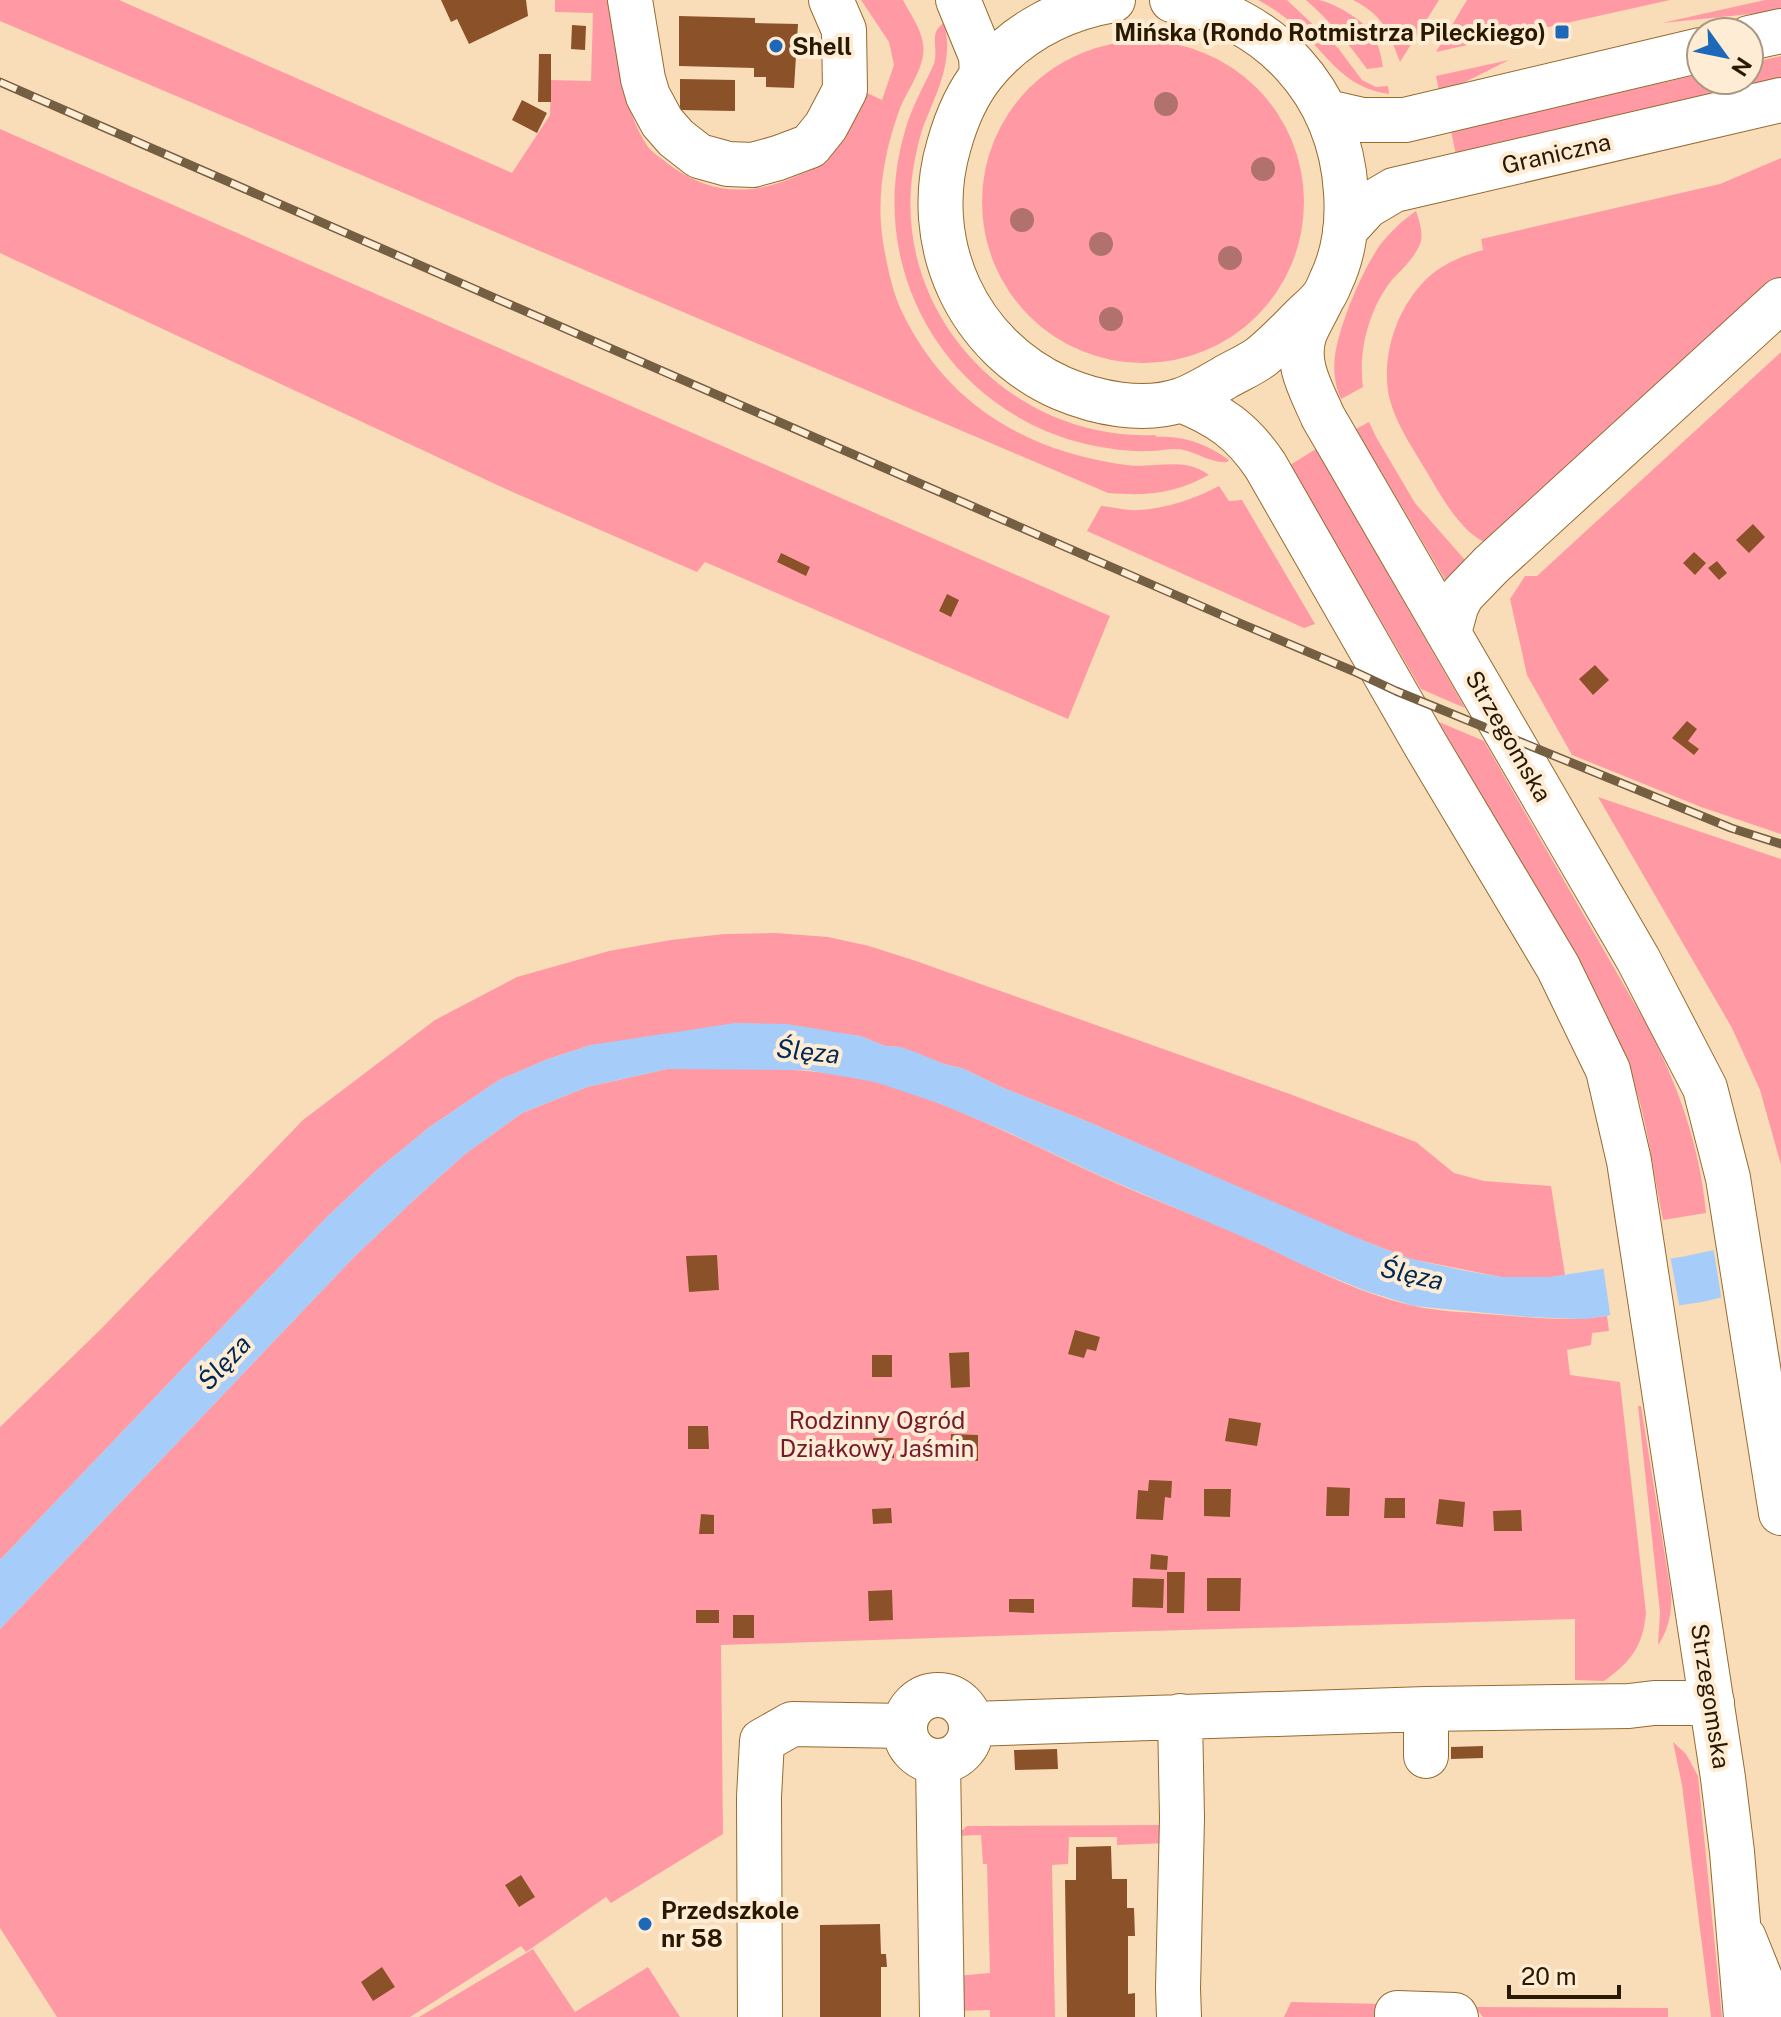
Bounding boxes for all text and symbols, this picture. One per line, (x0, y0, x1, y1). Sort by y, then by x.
north arrow (1685, 16, 1765, 96)
place label: Mińska (Rondo Rotmistrza Pileckiego) (1114, 18, 1546, 46)
marker: Mińska (Rondo Rotmistrza Pileckiego) (1553, 23, 1571, 41)
place label: Shell (792, 32, 852, 60)
marker: Shell (767, 37, 785, 55)
text: N (1726, 53, 1757, 81)
street label: Graniczna (1499, 127, 1613, 179)
street label: Strzegomska (1460, 665, 1558, 807)
water label: Ślęza (775, 1032, 841, 1070)
water label: Ślęza (1377, 1252, 1447, 1296)
water label: Ślęza (191, 1328, 257, 1396)
park label: Rodzinny Ogród Działkowy Jaśmin (780, 1406, 974, 1462)
street label: Strzegomska (1686, 1621, 1736, 1771)
place label: Przedszkole nr 58 (661, 1896, 799, 1952)
marker: Przedszkole nr 58 (636, 1915, 654, 1933)
scale bar (1509, 1949, 1619, 1999)
text: 20 m (1521, 1962, 1577, 1990)

